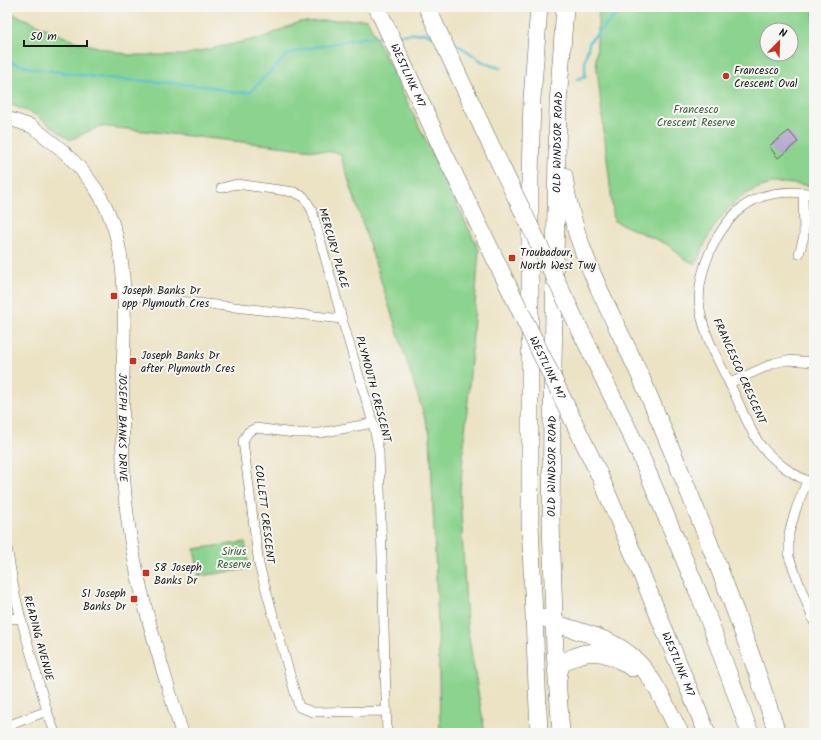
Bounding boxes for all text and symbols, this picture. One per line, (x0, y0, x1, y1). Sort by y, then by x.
scale bar (24, 22, 87, 48)
north arrow (759, 22, 799, 62)
text: N (776, 24, 789, 43)
text: 50 m (30, 27, 57, 46)
street label: WESTLINK M7 (385, 41, 430, 111)
place label: Francesco Crescent Oval (734, 62, 798, 93)
marker: Francesco Crescent Oval (721, 71, 731, 81)
street label: OLD WINDSOR ROAD (548, 91, 569, 193)
park label: Francesco Crescent Reserve (657, 101, 735, 132)
street label: MERCURY PLACE (313, 206, 353, 291)
place label: Troubadour, North West Twy (520, 244, 597, 275)
marker: Troubadour, North West Twy (507, 253, 517, 263)
place label: Joseph Banks Dr opp Plymouth Cres (122, 282, 210, 313)
marker: Joseph Banks Dr opp Plymouth Cres (109, 291, 119, 301)
street label: FRANCESCO CRESCENT (708, 315, 771, 428)
street label: WESTLINK M7 (524, 333, 570, 404)
street label: PLYMOUTH CRESCENT (350, 334, 396, 446)
place label: Joseph Banks Dr after Plymouth Cres (141, 347, 235, 378)
marker: Joseph Banks Dr after Plymouth Cres (128, 356, 138, 366)
street label: JOSEPH BANKS DRIVE (113, 373, 132, 483)
street label: OLD WINDSOR ROAD (543, 416, 562, 517)
street label: COLLETT CRESCENT (249, 464, 279, 566)
park label: Sirius Reserve (217, 543, 251, 574)
place label: 58 Joseph Banks Dr (154, 559, 202, 590)
marker: 58 Joseph Banks Dr (141, 568, 151, 578)
place label: 51 Joseph Banks Dr (81, 585, 127, 616)
street label: READING AVENUE (18, 593, 58, 684)
marker: 51 Joseph Banks Dr (129, 594, 139, 604)
street label: WESTLINK M7 (656, 629, 699, 700)

